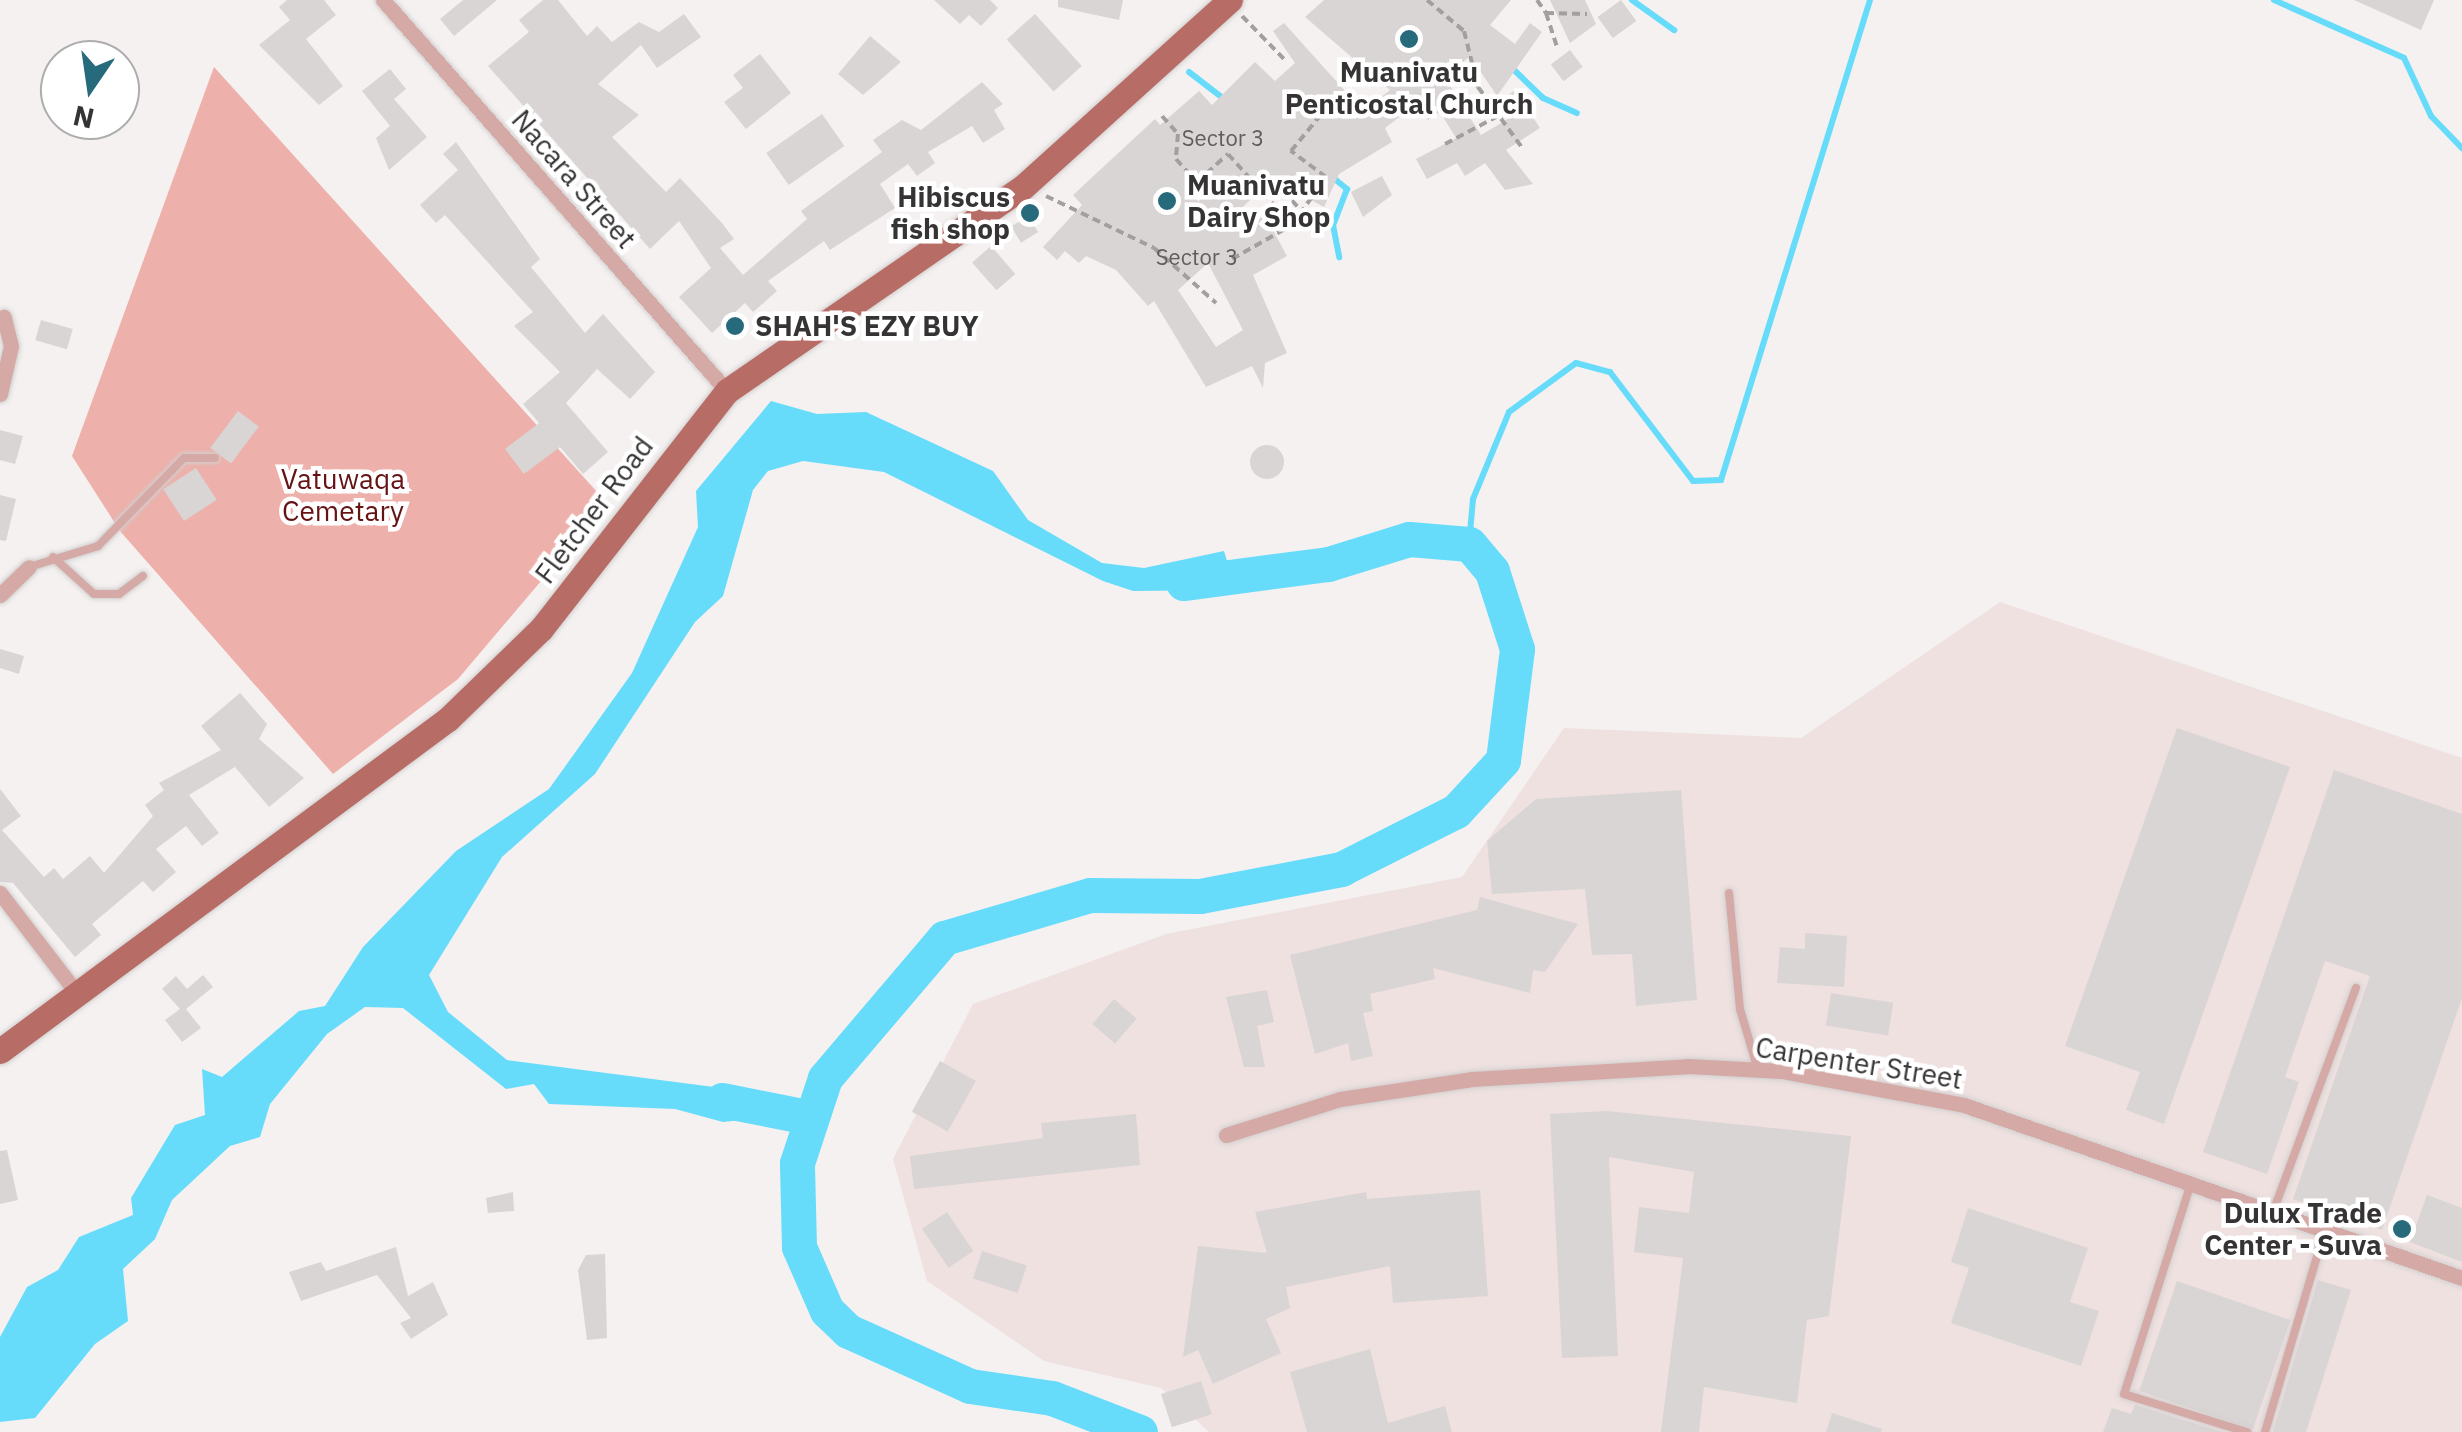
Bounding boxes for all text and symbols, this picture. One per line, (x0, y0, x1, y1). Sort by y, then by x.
marker: Muanivatu Penticostal Church (1398, 28, 1420, 50)
north arrow (40, 40, 140, 140)
place label: Muanivatu Penticostal Church (1285, 55, 1533, 121)
text: N (70, 97, 98, 138)
street label: Nacara Street (505, 103, 643, 255)
house number: Sector 3 (1182, 125, 1264, 151)
place label: Muanivatu Dairy Shop (1187, 168, 1330, 234)
place label: Hibiscus fish shop (891, 180, 1010, 246)
marker: Muanivatu Dairy Shop (1156, 190, 1178, 212)
marker: Hibiscus fish shop (1019, 202, 1041, 224)
house number: Sector 3 (1156, 244, 1238, 270)
place label: SHAH'S EZY BUY (755, 309, 979, 343)
marker: SHAH'S EZY BUY (724, 315, 746, 337)
street label: Fletcher Road (528, 430, 660, 590)
park label: Vatuwaqa Cemetary (281, 462, 405, 528)
street label: Carpenter Street (1753, 1030, 1965, 1096)
place label: Dulux Trade Center - Suva (2204, 1196, 2382, 1262)
marker: Dulux Trade Center - Suva (2391, 1218, 2413, 1240)

